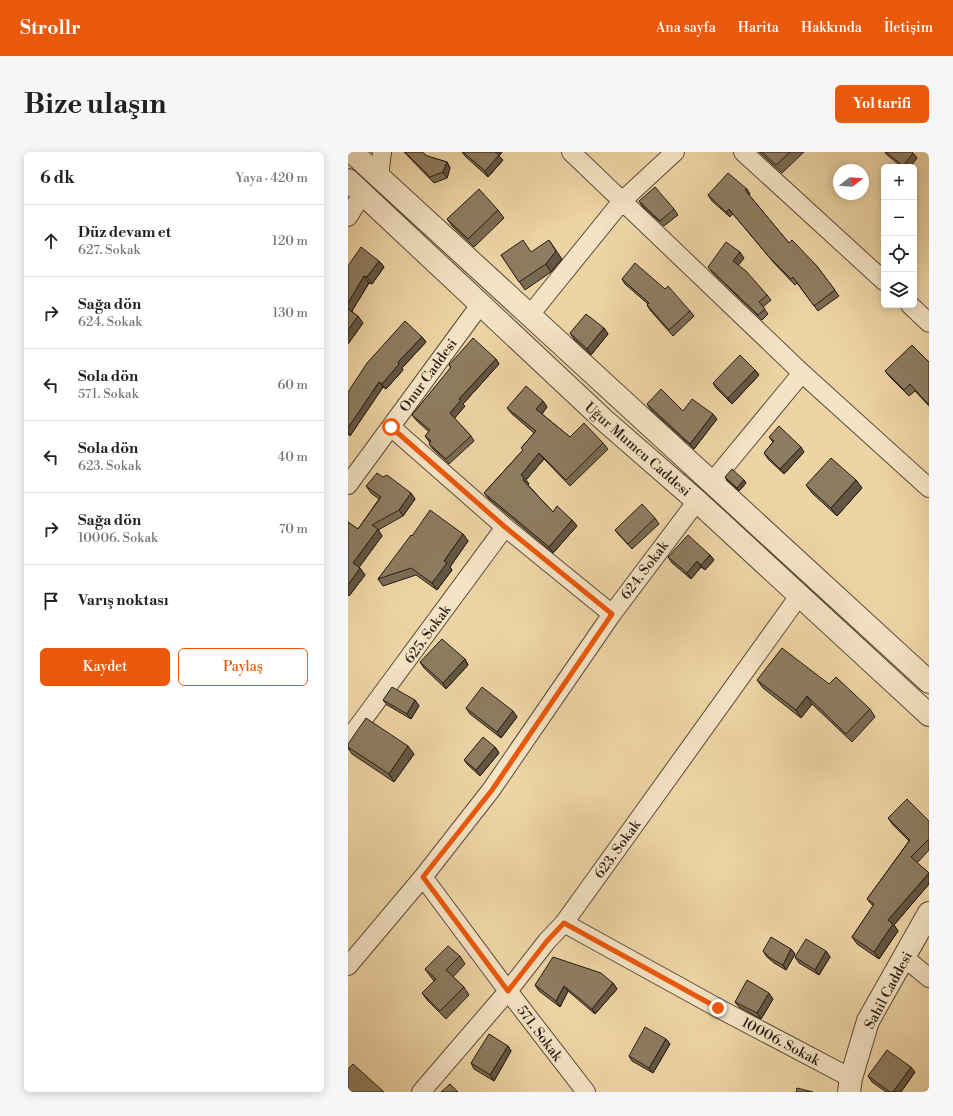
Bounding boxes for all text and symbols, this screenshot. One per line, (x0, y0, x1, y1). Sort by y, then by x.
text: Strollr (20, 16, 81, 40)
text: Ana sayfa (656, 19, 716, 37)
text: Harita (738, 19, 779, 37)
text: Hakkında (801, 19, 862, 37)
text: İletişim (884, 19, 933, 37)
button: Yol tarifi (835, 85, 929, 123)
text: Bize ulaşın (24, 87, 166, 122)
north arrow (833, 164, 869, 200)
map controls (881, 164, 917, 308)
button: + (881, 164, 917, 200)
text: 6 dk (40, 167, 75, 189)
text: Yaya · 420 m (235, 170, 308, 186)
button: − (881, 200, 917, 236)
text: Düz devam et (78, 223, 171, 242)
icon: ahead (40, 230, 62, 252)
text: 120 m (272, 233, 308, 249)
button: locate (881, 236, 917, 272)
text: 627. Sokak (78, 242, 140, 258)
button: layers (881, 272, 917, 308)
text: Sağa dön (78, 295, 141, 314)
icon: right (40, 302, 62, 324)
text: 130 m (273, 305, 308, 321)
text: 624. Sokak (78, 314, 142, 330)
street label: Onur Caddesi (396, 335, 462, 416)
text: Sola dön (78, 367, 138, 386)
icon: left (40, 374, 62, 396)
text: 60 m (277, 377, 308, 393)
text: 571. Sokak (78, 386, 138, 402)
street label: Uğur Mumcu Caddesi (580, 399, 695, 501)
route start (382, 418, 400, 436)
text: Sola dön (78, 439, 138, 458)
icon: left (40, 446, 62, 468)
text: 40 m (278, 449, 308, 465)
text: 623. Sokak (78, 458, 141, 474)
text: Sağa dön (78, 511, 141, 530)
icon: right (40, 518, 62, 540)
text: 70 m (279, 521, 308, 537)
text: 10006. Sokak (78, 530, 158, 546)
street label: 624. Sokak (617, 537, 673, 604)
icon: arrive (40, 590, 62, 612)
text: Varış noktası (78, 591, 169, 610)
street label: 625. Sokak (400, 601, 456, 667)
button: Kaydet (40, 648, 170, 686)
button: Paylaş (178, 648, 308, 686)
street label: 623. Sokak (590, 816, 646, 883)
street label: Sahil Caddesi (861, 948, 917, 1032)
route end (709, 999, 727, 1017)
street label: 571. Sokak (512, 1002, 566, 1066)
street label: 10006. Sokak (738, 1014, 823, 1070)

